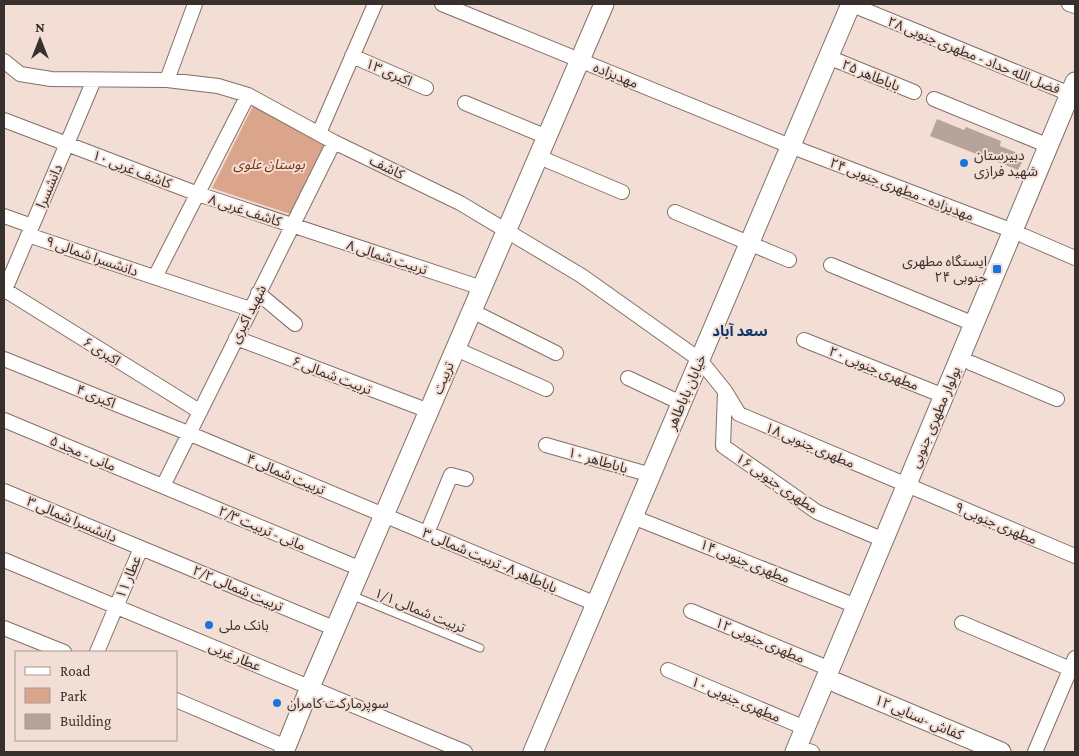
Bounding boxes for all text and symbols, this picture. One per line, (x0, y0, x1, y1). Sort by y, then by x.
street label: فضل الله حداد - مطهری جنوبی ۲۸ (885, 13, 1063, 98)
north arrow (15, 15, 65, 65)
text: N (35, 19, 45, 35)
street label: اکبری ۱۳ (363, 55, 415, 90)
street label: باباطاهر ۲۵ (839, 56, 903, 95)
street label: مهدیزاده (591, 59, 641, 92)
street label: کاشف غربی ۱۰ (90, 147, 174, 192)
place label: دبیرستان شهید فرازی (974, 147, 1038, 180)
street label: کاشف (367, 152, 407, 182)
street label: مهدیزاده - مطهری جنوبی ۲۴ (827, 154, 976, 225)
park label: بوستان علوی (233, 156, 305, 173)
marker: دبیرستان شهید فرازی (958, 157, 970, 169)
street label: دانشسرا (33, 161, 66, 211)
street label: کاشف غربی ۸ (206, 191, 284, 230)
street label: دانشسرا شمالی ۹ (43, 233, 141, 280)
street label: تربیت شمالی ۸ (344, 236, 429, 279)
place label: ایستگاه مطهری جنوبی ۲۴ (902, 253, 987, 286)
marker: ایستگاه مطهری جنوبی ۲۴ (991, 263, 1003, 275)
street label: شهید اکبری (226, 282, 270, 346)
district label: سعد آباد (712, 323, 768, 339)
street label: اکبری ۶ (80, 333, 124, 369)
street label: مطهری جنوبی ۲۰ (826, 343, 921, 394)
street label: تربیت شمالی ۶ (290, 352, 374, 398)
street label: خیابان باباطاهر (663, 352, 710, 433)
street label: تربیت (429, 359, 458, 397)
street label: بولوار مطهری جنوبی (906, 364, 965, 471)
street label: اکبری ۴ (74, 381, 118, 412)
street label: مطهری جنوبی ۱۸ (762, 419, 857, 472)
street label: مانی - مجد ۵ (47, 432, 118, 475)
street label: باباطاهر ۱۰ (566, 444, 630, 477)
street label: تربیت شمالی ۴ (244, 450, 328, 499)
street label: مطهری جنوبی ۱۶ (732, 450, 821, 517)
street label: دانشسرا شمالی ۳ (24, 493, 120, 546)
street label: مطهری جنوبی ۹ (952, 499, 1039, 548)
street label: مانی - تربیت ۲/۳ (216, 502, 308, 554)
street label: باباطاهر ۸- تربیت شمالی ۳ (420, 524, 560, 597)
street label: مطهری جنوبی ۱۴ (697, 536, 792, 587)
street label: عطار ۱۱ (112, 553, 145, 601)
street label: تربیت شمالی ۲/۲ (190, 562, 286, 615)
street label: تربیت شمالی ۱/۱ (372, 584, 468, 637)
street label: مطهری جنوبی ۱۲ (712, 614, 807, 667)
place label: بانک ملی (219, 617, 269, 634)
marker: بانک ملی (203, 619, 215, 631)
street label: عطار غربی (206, 638, 263, 675)
legend (15, 651, 178, 741)
text: Road (60, 663, 91, 679)
street label: مطهری جنوبی ۱۰ (688, 673, 783, 726)
text: Park (60, 688, 87, 704)
street label: کفاش -سنایی ۱۲ (872, 691, 966, 744)
place label: سوپرمارکت کامران (287, 695, 389, 713)
marker: سوپرمارکت کامران (271, 697, 283, 709)
text: Building (60, 713, 111, 730)

